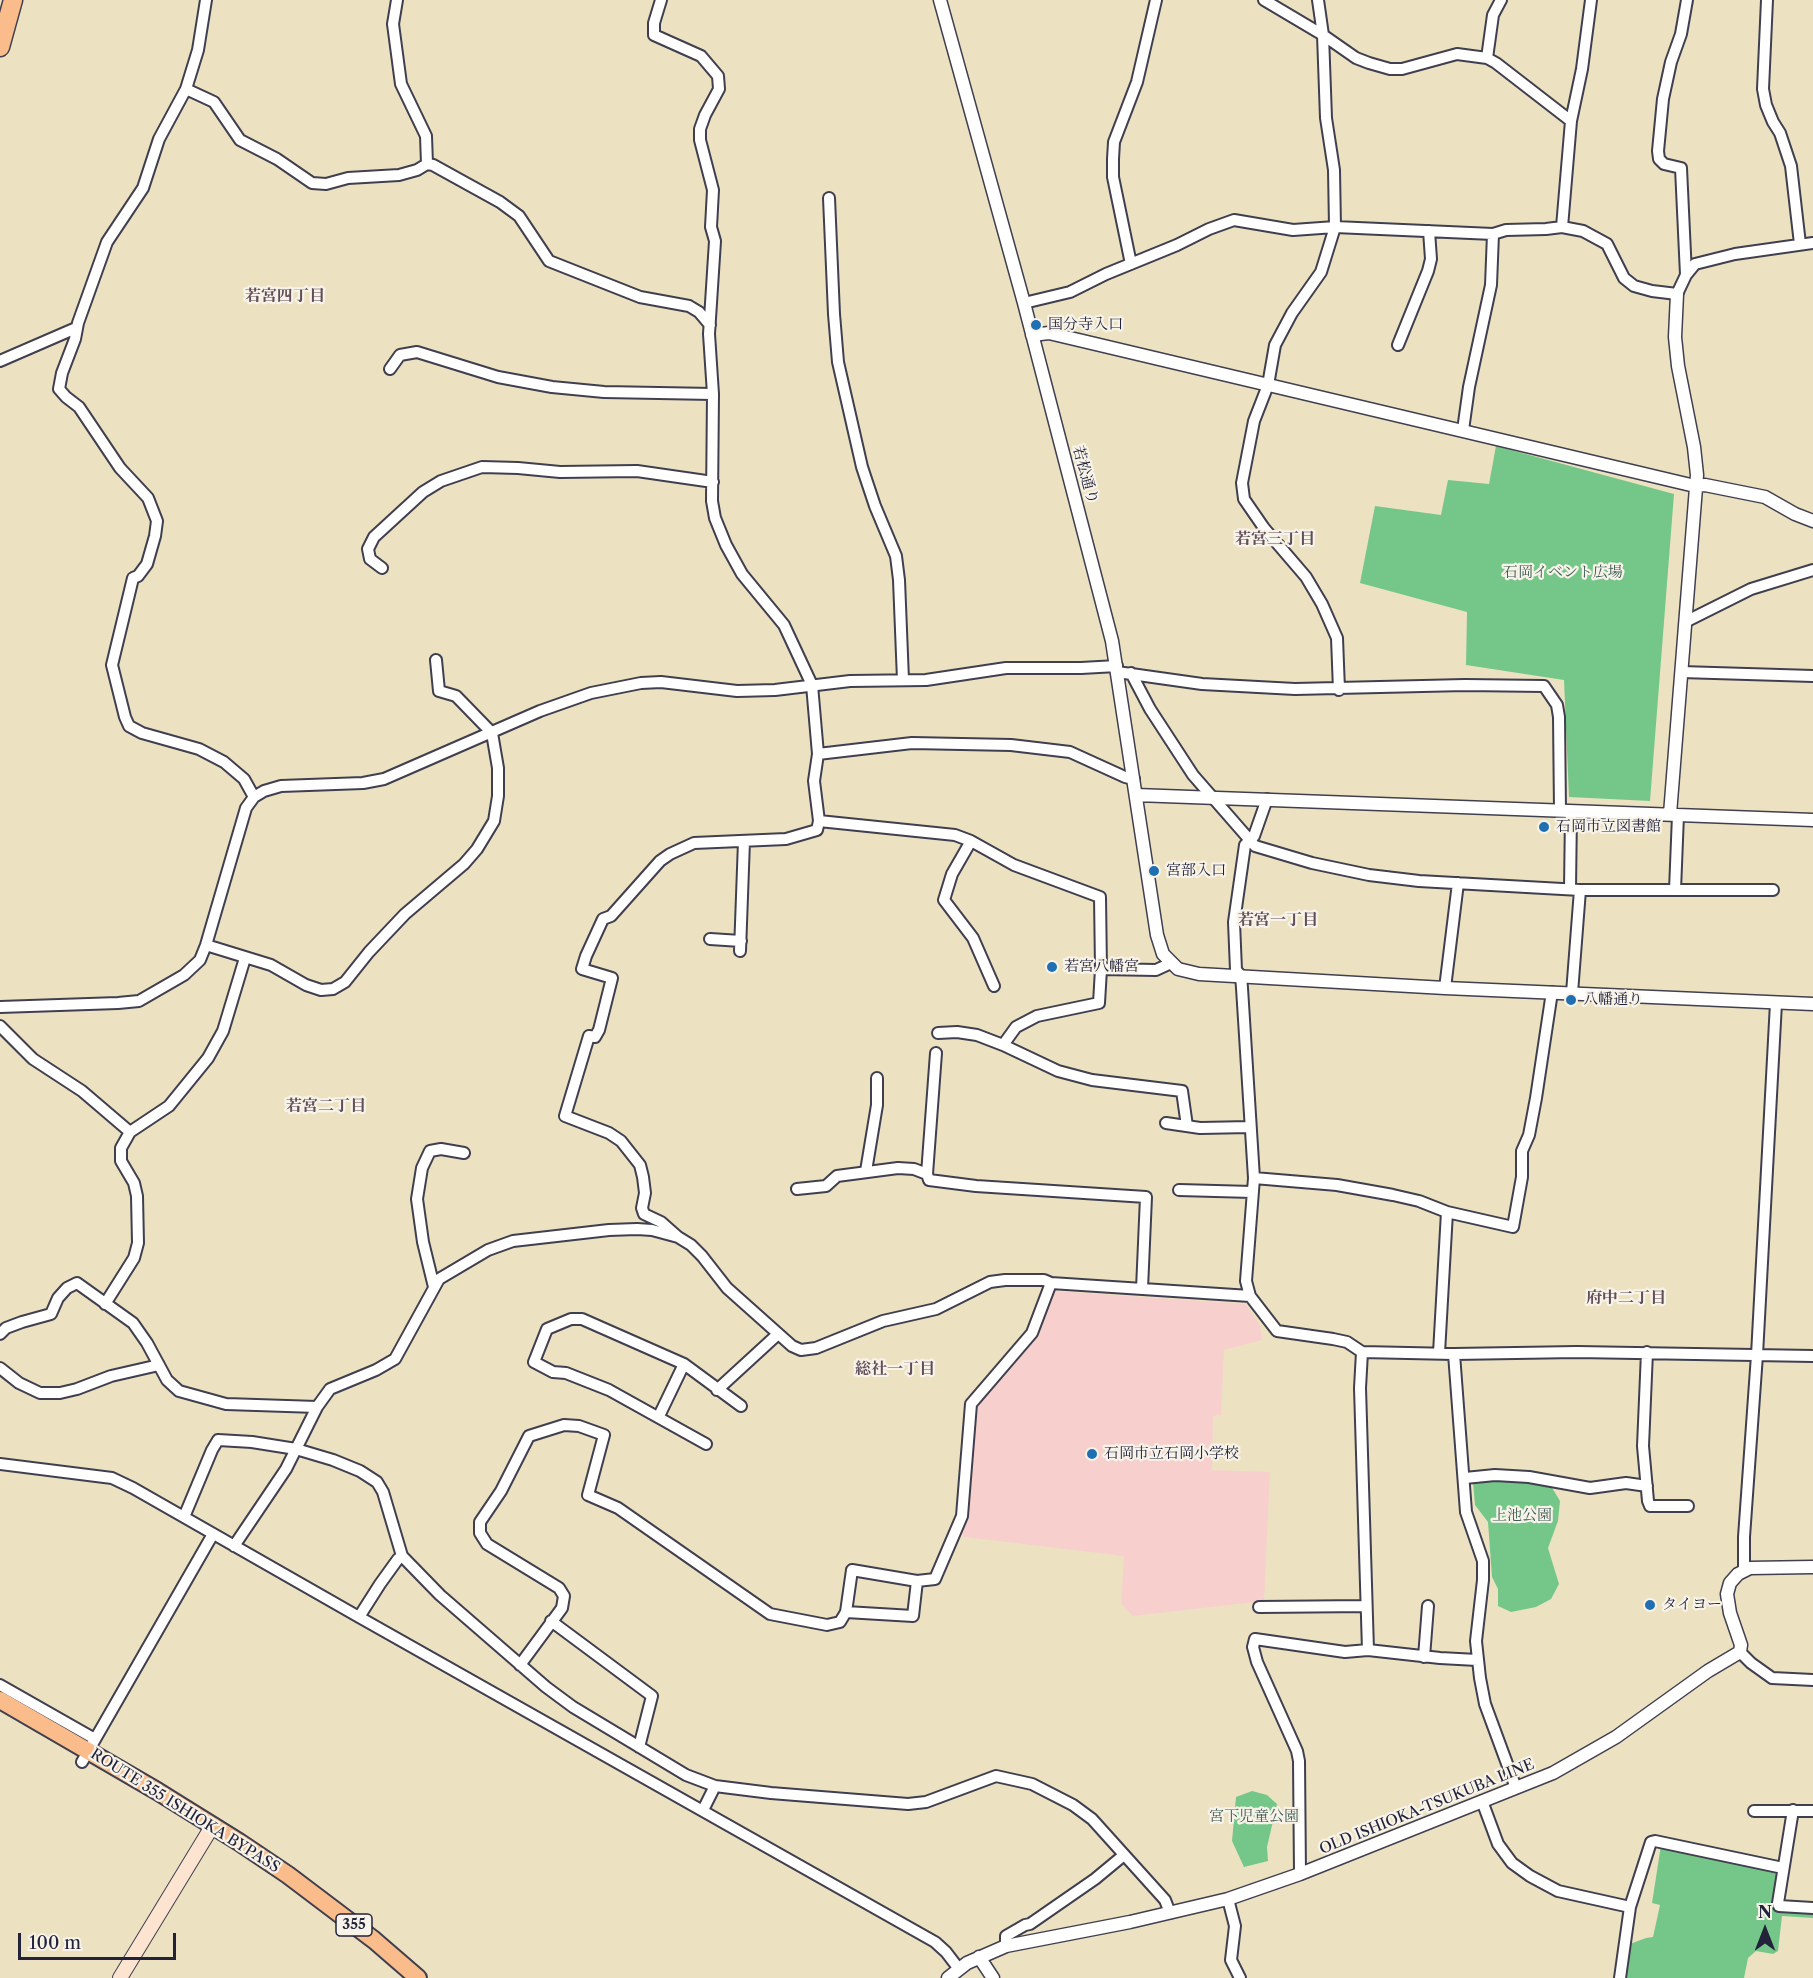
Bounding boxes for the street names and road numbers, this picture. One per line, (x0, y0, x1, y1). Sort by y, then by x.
street label: 若松通り (1069, 444, 1101, 506)
street label: ROUTE 355 ISHIOKA BYPASS (87, 1745, 283, 1877)
street label: OLD ISHIOKA-TSUKUBA LINE (1317, 1756, 1537, 1858)
road number: 355 (336, 1914, 372, 1936)

